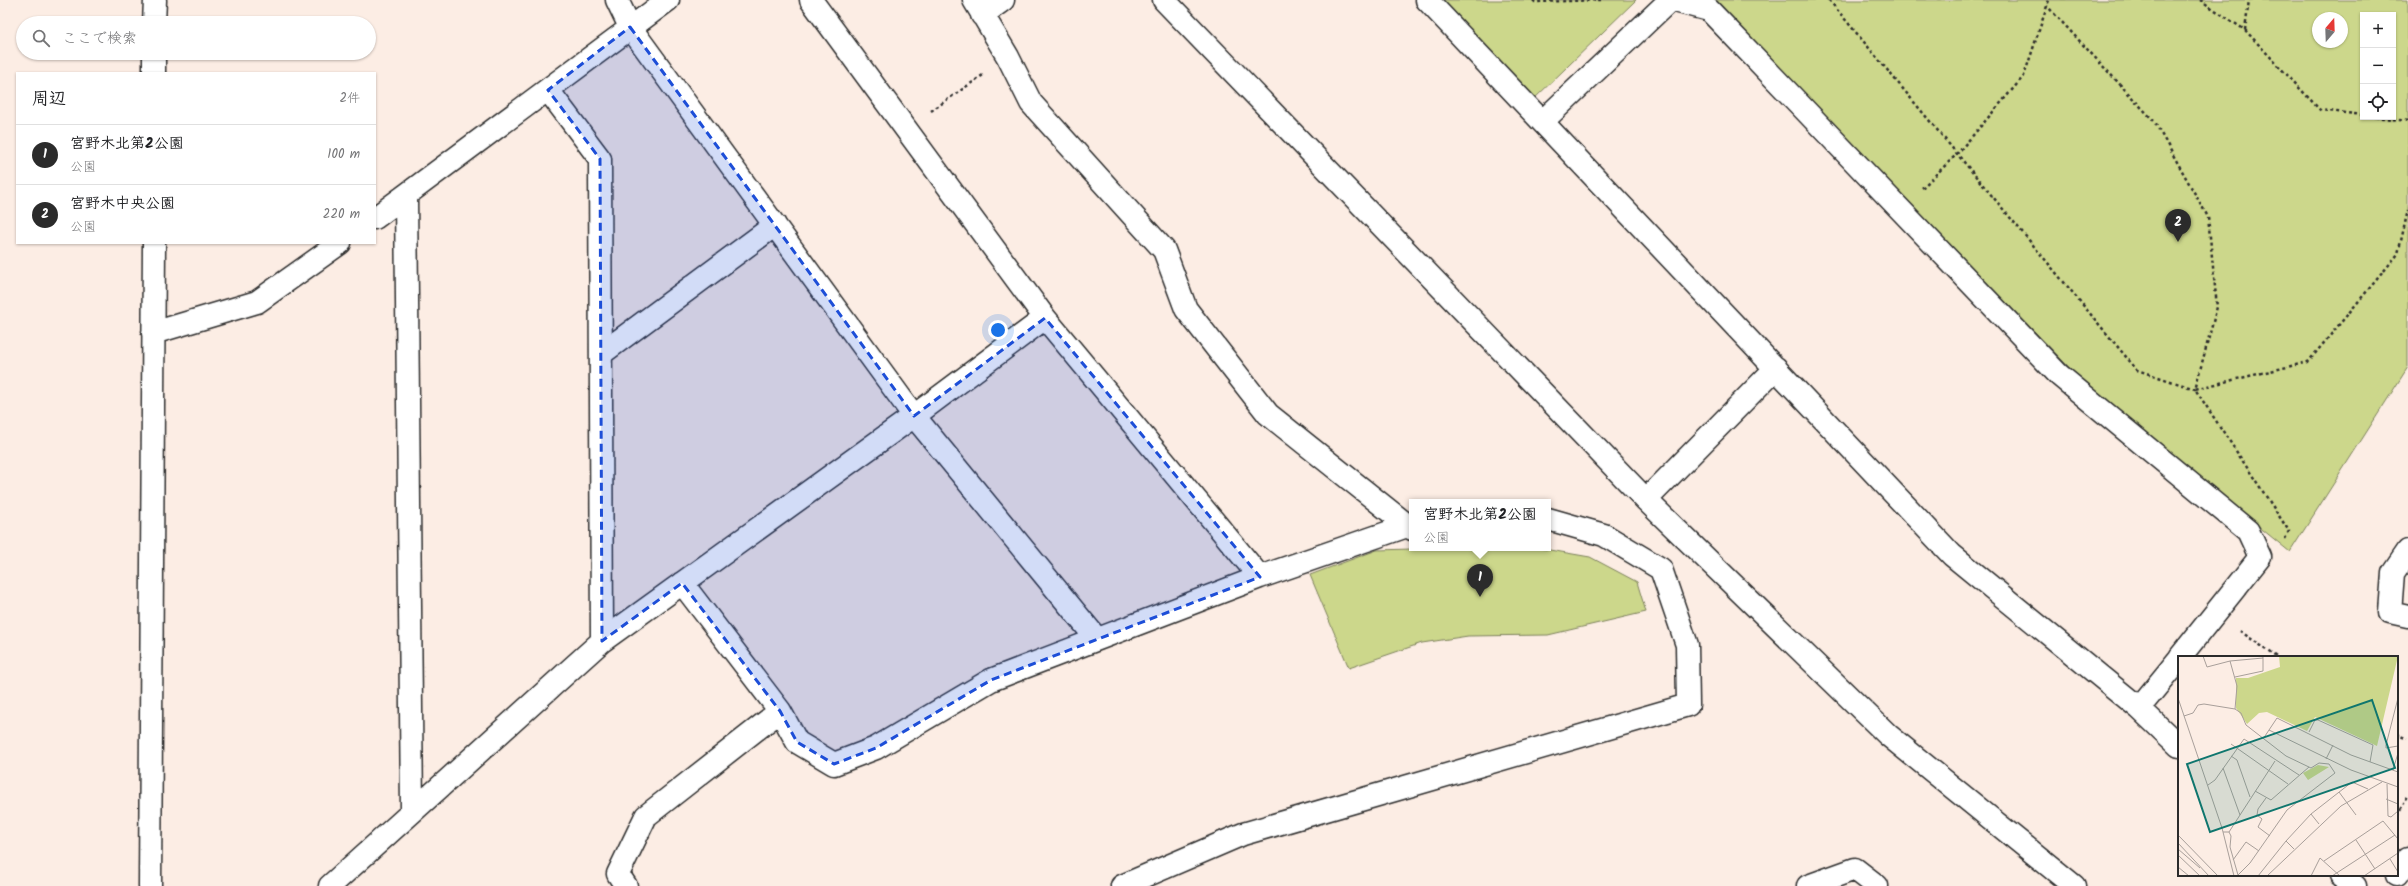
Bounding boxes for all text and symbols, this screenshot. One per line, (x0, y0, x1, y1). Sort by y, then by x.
north arrow (2312, 12, 2348, 48)
map controls (2360, 12, 2396, 120)
button: + (2360, 12, 2396, 48)
search box (16, 16, 376, 60)
icon: search (30, 27, 52, 49)
text: ここで検索 (62, 27, 137, 51)
button: − (2360, 48, 2396, 84)
button: locate (2360, 84, 2396, 120)
text: 周辺 (32, 86, 66, 113)
text: 2件 (339, 88, 360, 109)
text: 宮野木北第2公園 (70, 132, 184, 156)
text: 1 (43, 144, 47, 165)
text: 100 m (327, 144, 360, 165)
text: 公園 (70, 157, 96, 178)
text: 宮野木中央公園 (70, 192, 175, 216)
text: 2 (41, 204, 49, 225)
text: 220 m (323, 204, 360, 225)
pin: 2 (2165, 209, 2191, 242)
text: 公園 (70, 217, 96, 238)
your location (988, 320, 1008, 340)
popup (1409, 499, 1551, 551)
text: 宮野木北第2公園 (1423, 503, 1537, 527)
text: 公園 (1423, 528, 1449, 549)
pin: 1 (1467, 564, 1493, 597)
inset map (2178, 656, 2398, 876)

